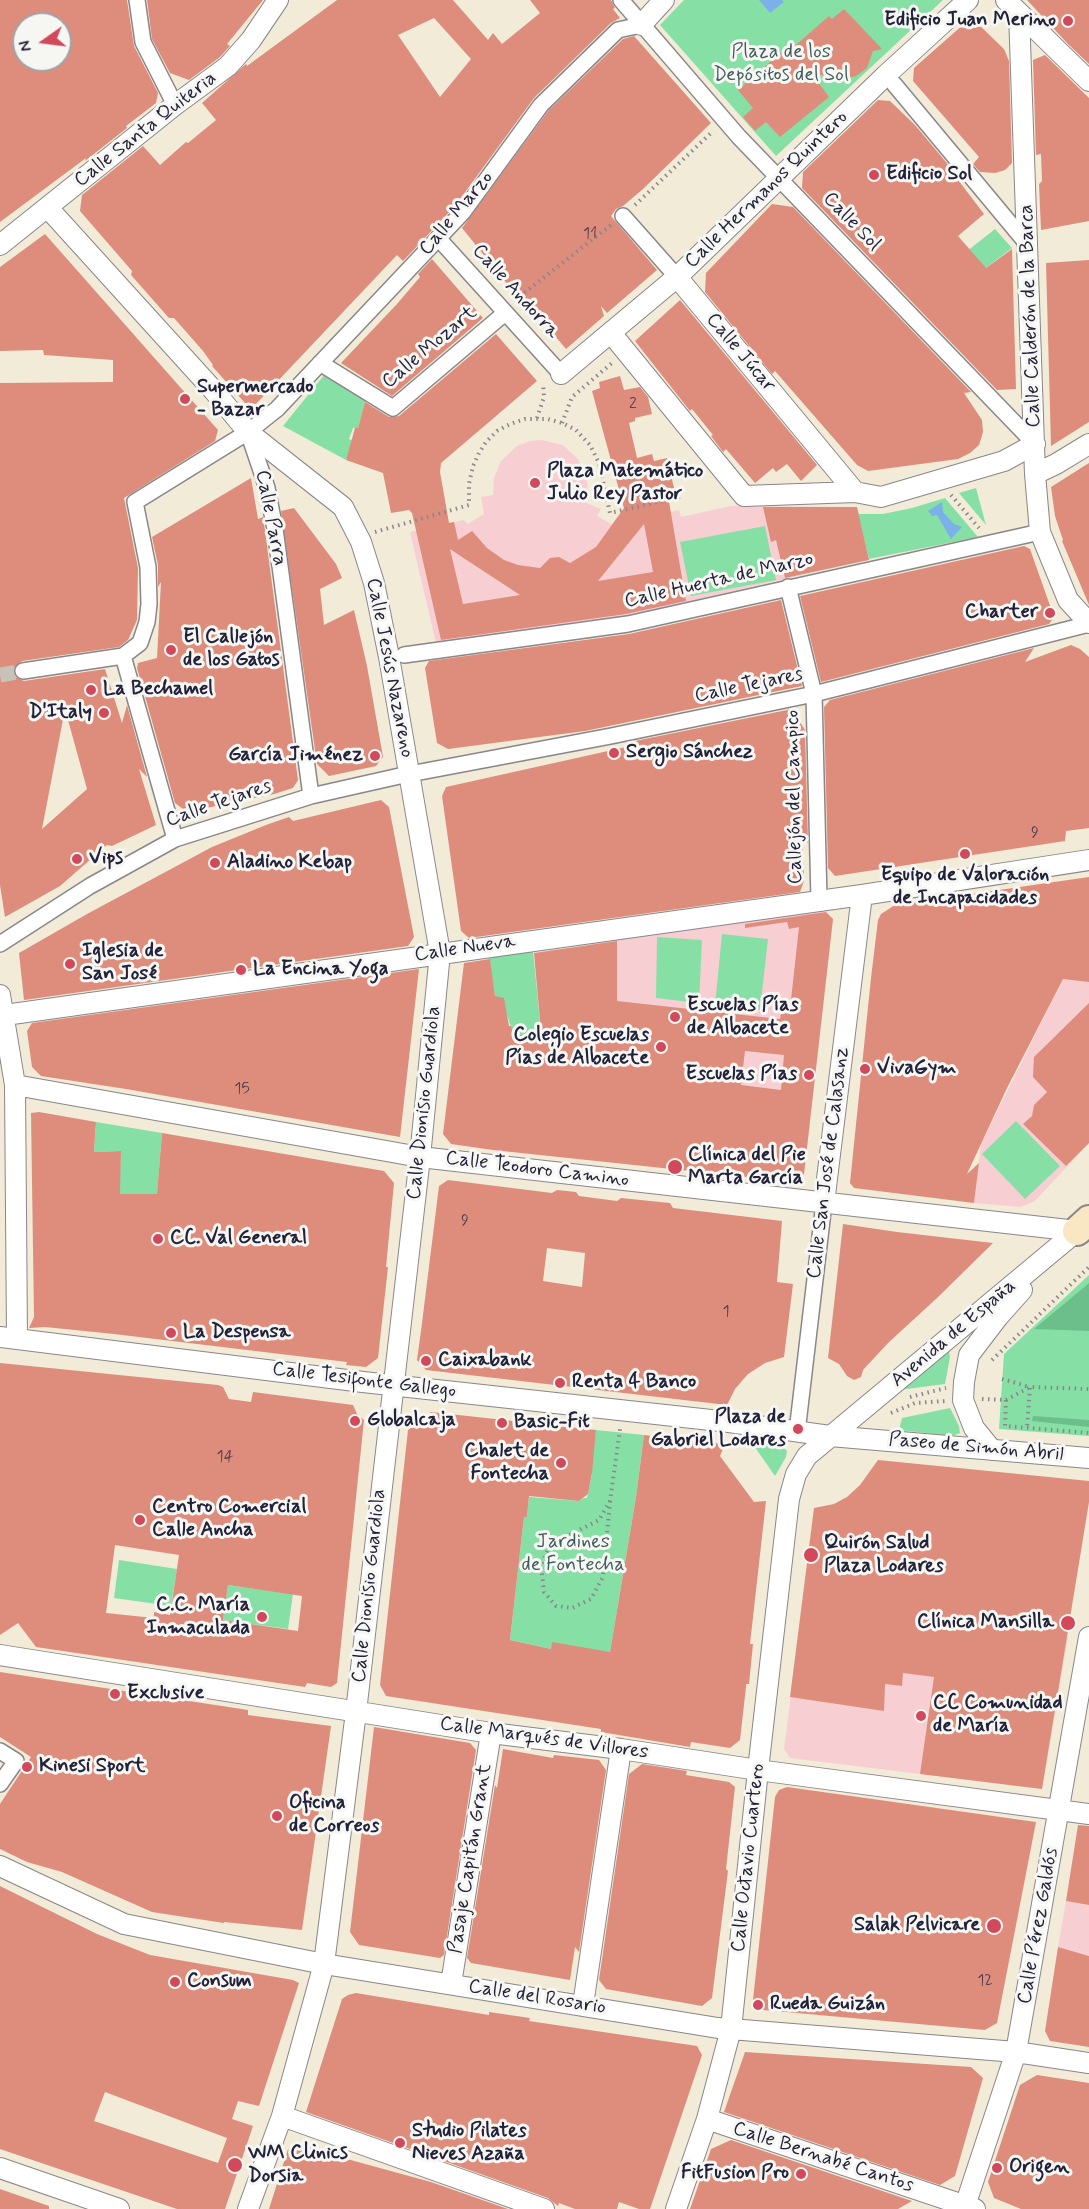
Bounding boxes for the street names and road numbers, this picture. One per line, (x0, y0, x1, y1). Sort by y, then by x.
street label: Calle Santa Quiteria (70, 67, 222, 193)
street label: Calle Hermanos Quintero (681, 106, 853, 274)
street label: Calle Marzo (415, 167, 499, 261)
street label: Calle Sol (817, 187, 885, 257)
street label: Calle Calderón de la Barca (1015, 204, 1047, 428)
street label: Calle Andorra (466, 240, 564, 344)
street label: Calle Mozart (378, 301, 482, 395)
street label: Calle Júcar (700, 309, 780, 397)
street label: Calle Parra (249, 468, 291, 568)
street label: Calle Huerta de Marzo (622, 548, 816, 614)
street label: Calle Jesús Nazareno (360, 576, 418, 760)
street label: Calle Tejares (693, 663, 805, 709)
street label: Callejón del Campico (781, 710, 809, 884)
street label: Calle Tejares (163, 775, 275, 833)
street label: Calle Nueva (413, 930, 517, 968)
street label: Calle Dionisio Guardiola (403, 1005, 447, 1201)
street label: Calle San José de Calasanz (803, 1046, 855, 1280)
street label: Calle Teodoro Camino (444, 1147, 630, 1193)
street label: Avenida de España (887, 1275, 1021, 1393)
street label: Calle Tesifonte Gallego (271, 1358, 457, 1404)
street label: Paseo de Simón Abril (887, 1428, 1065, 1468)
street label: Calle Dionisio Guardiola (348, 1488, 392, 1684)
street label: Calle Marqués de Villores (438, 1712, 650, 1766)
street label: Pasaje Capitán Grant (444, 1762, 498, 1956)
street label: Calle Octavio Cuartero (727, 1762, 771, 1954)
street label: Calle Pérez Galdós (1013, 1846, 1065, 2006)
street label: Calle del Rosario (466, 1975, 608, 2021)
street label: Calle Bernabé Cantos (730, 2117, 916, 2199)

